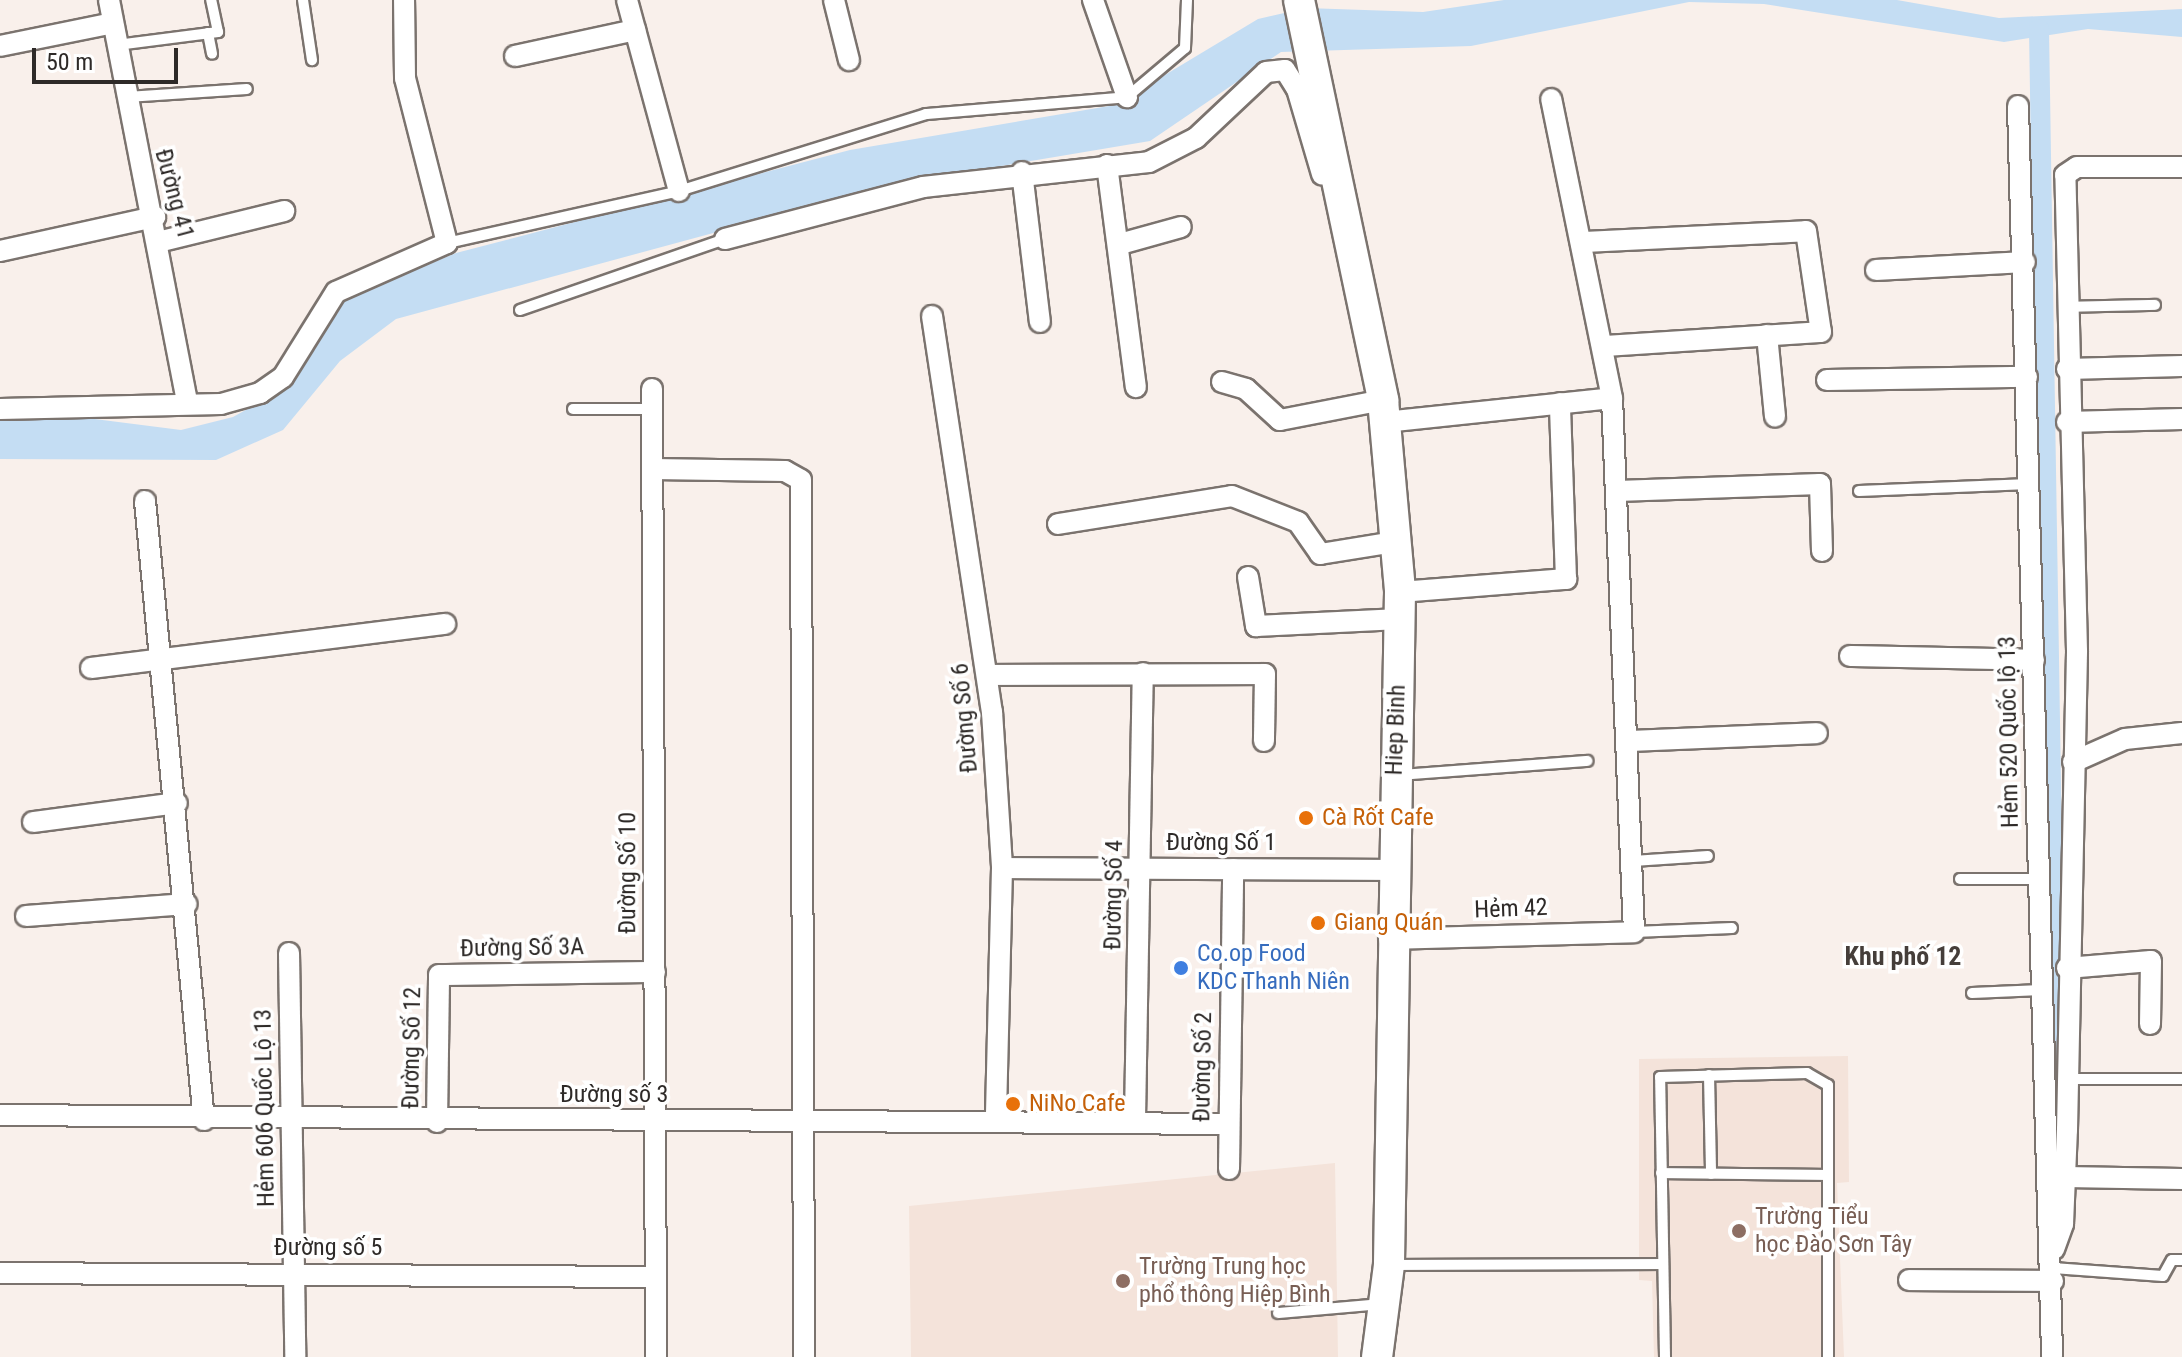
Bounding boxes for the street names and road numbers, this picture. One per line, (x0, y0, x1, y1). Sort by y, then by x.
street label: Đường 41 (148, 146, 200, 242)
street label: Hẻm 520 Quốc lộ 13 (1993, 636, 2025, 828)
street label: Đường Số 6 (946, 662, 984, 774)
street label: Hiep Binh (1380, 684, 1412, 776)
street label: Đường Số 10 (614, 812, 642, 934)
street label: Đường Số 1 (1166, 829, 1276, 857)
street label: Đường Số 4 (1099, 840, 1129, 950)
street label: Hẻm 42 (1474, 893, 1548, 925)
street label: Đường Số 3A (460, 933, 584, 963)
street label: Đường Số 12 (397, 987, 427, 1109)
street label: Hẻm 606 Quốc Lộ 13 (249, 1009, 281, 1207)
street label: Đường Số 2 (1188, 1012, 1218, 1122)
street label: Đường số 3 (560, 1081, 668, 1109)
street label: Đường số 5 (274, 1234, 382, 1262)

